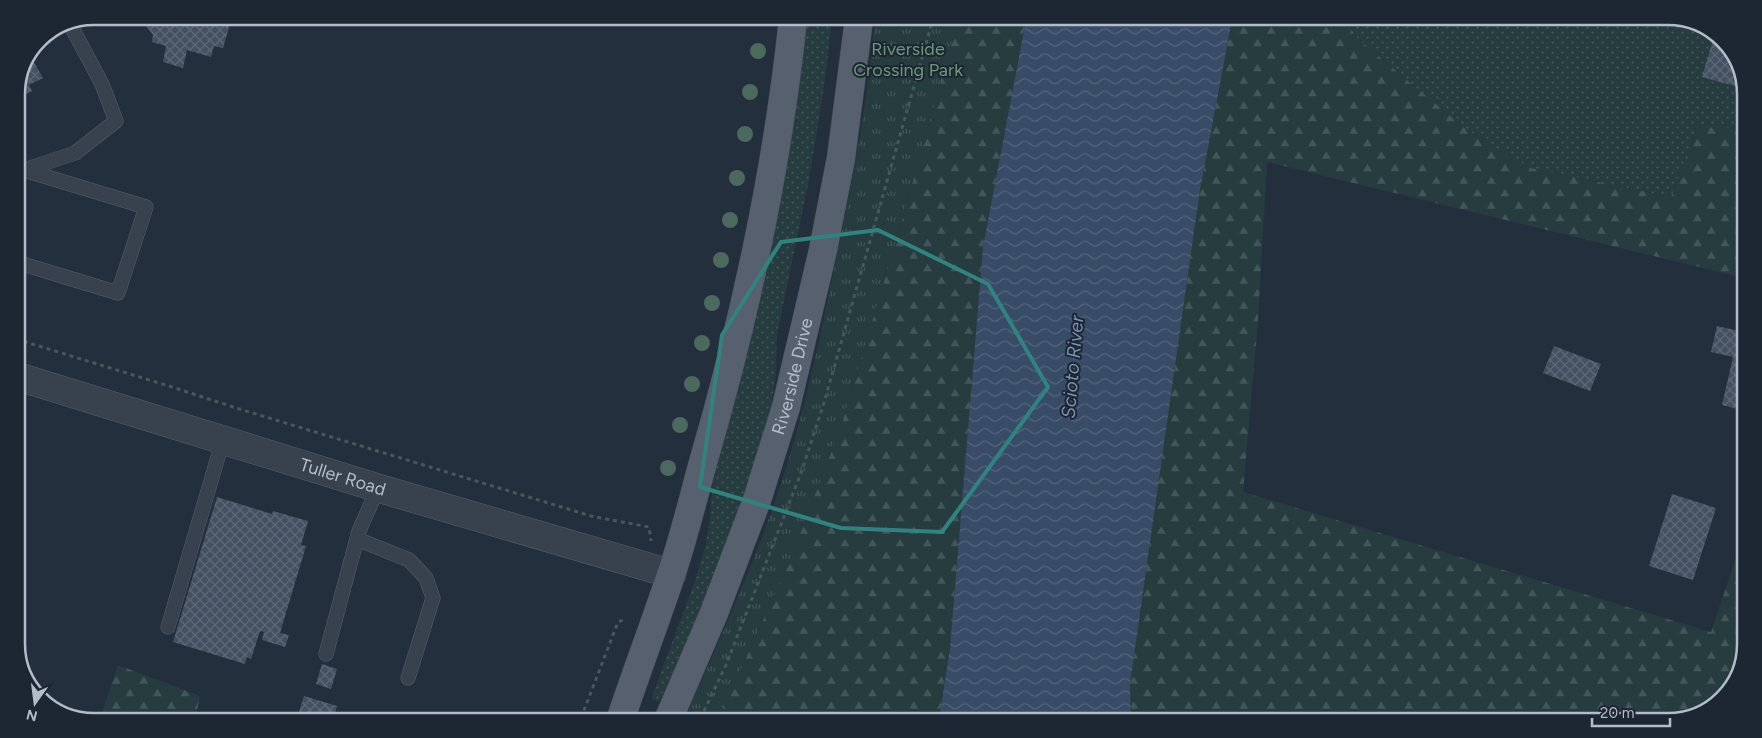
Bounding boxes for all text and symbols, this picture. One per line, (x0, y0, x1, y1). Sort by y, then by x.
park label: Riverside Crossing Park (853, 38, 963, 81)
water label: Scioto River (1057, 314, 1089, 420)
street label: Riverside Drive (767, 315, 818, 437)
street label: Tuller Road (297, 453, 388, 501)
north arrow (10, 678, 60, 728)
scale bar (1592, 696, 1670, 728)
text: 20 m (1600, 704, 1634, 722)
text: N (25, 706, 39, 725)

